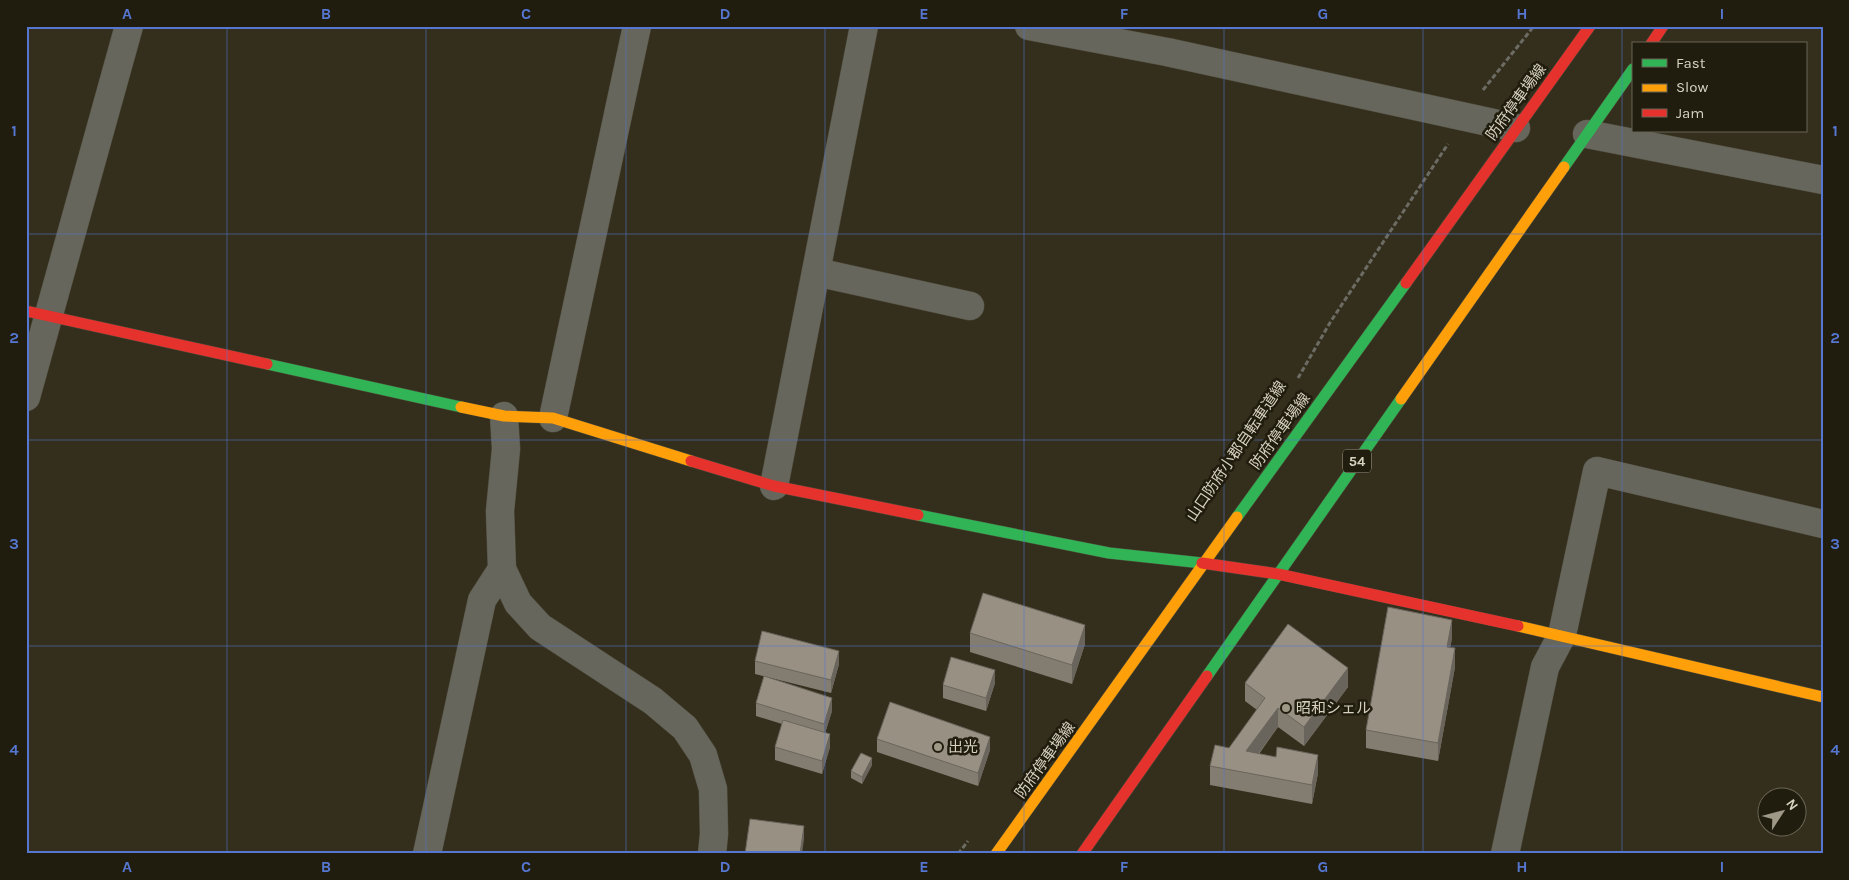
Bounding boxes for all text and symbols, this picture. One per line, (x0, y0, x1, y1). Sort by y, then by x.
text: A (122, 4, 132, 23)
text: B (321, 4, 331, 23)
text: C (521, 4, 531, 23)
text: D (720, 4, 731, 23)
text: E (919, 4, 929, 23)
text: F (1120, 4, 1129, 23)
text: G (1318, 4, 1328, 23)
text: H (1516, 4, 1528, 23)
text: I (1720, 4, 1724, 23)
legend (1632, 42, 1806, 132)
text: Fast (1676, 54, 1706, 72)
street label: 防府停車場線 (1482, 60, 1550, 144)
text: Slow (1676, 78, 1708, 96)
text: Jam (1676, 104, 1704, 122)
text: 1 (11, 121, 17, 140)
text: 1 (1832, 121, 1838, 140)
text: 2 (9, 328, 19, 347)
text: 2 (1830, 328, 1840, 347)
street label: 山口防府小郡自転車道線 (1182, 378, 1290, 524)
street label: 防府停車場線 (1246, 389, 1314, 473)
road number: 54 (1343, 450, 1371, 472)
text: 3 (9, 534, 19, 553)
text: 3 (1830, 534, 1840, 553)
place label: 昭和シェル (1296, 699, 1371, 717)
marker: 昭和シェル (1280, 702, 1292, 714)
street label: 防府停車場線 (1011, 718, 1079, 802)
place label: 出光 (948, 738, 978, 756)
text: 4 (9, 740, 19, 759)
text: 4 (1830, 740, 1840, 759)
marker: 出光 (932, 741, 944, 753)
north arrow (1756, 788, 1806, 838)
text: N (1782, 796, 1802, 814)
text: A (122, 857, 132, 876)
text: B (321, 857, 331, 876)
text: C (521, 857, 531, 876)
text: D (720, 857, 731, 876)
text: E (919, 857, 929, 876)
text: F (1120, 857, 1129, 876)
text: G (1318, 857, 1328, 876)
text: H (1516, 857, 1528, 876)
text: I (1720, 857, 1724, 876)

